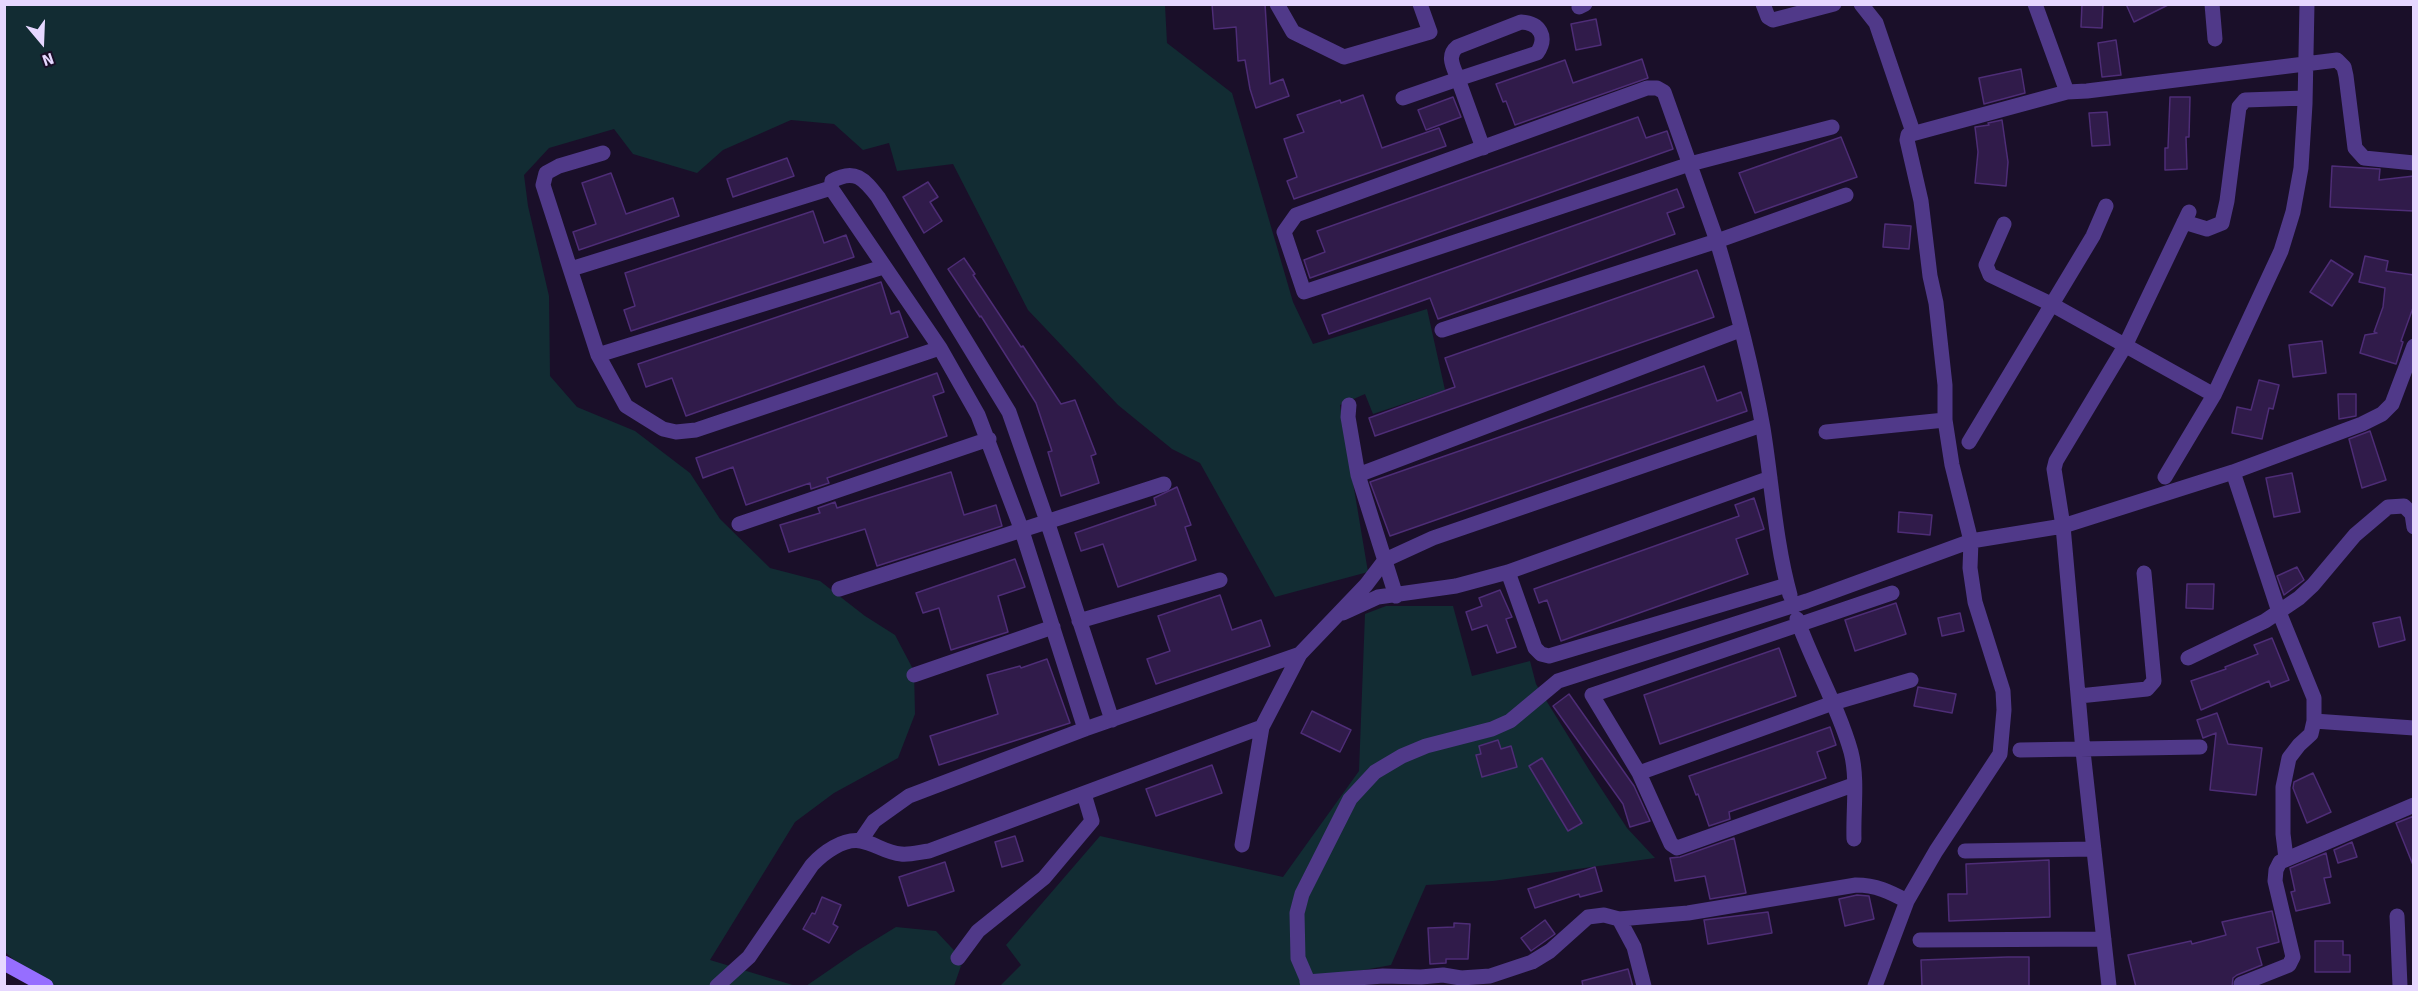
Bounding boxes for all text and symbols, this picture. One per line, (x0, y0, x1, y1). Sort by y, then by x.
north arrow (12, 12, 72, 72)
text: N (39, 48, 56, 70)

